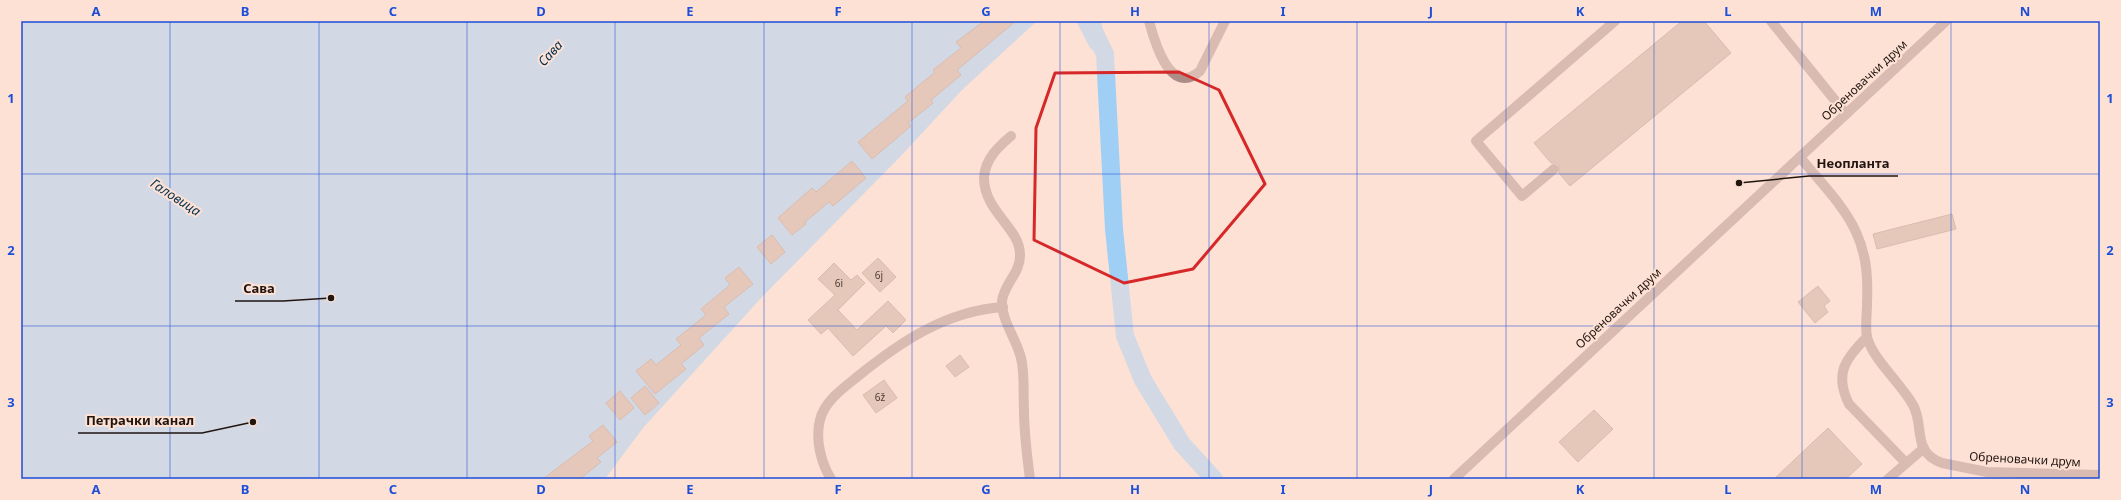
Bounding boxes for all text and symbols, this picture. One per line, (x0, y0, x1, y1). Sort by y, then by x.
text: A (92, 2, 101, 20)
text: B (241, 2, 249, 20)
text: C (389, 2, 397, 20)
text: D (536, 2, 546, 20)
text: E (686, 2, 694, 20)
text: F (834, 2, 842, 20)
text: G (981, 2, 991, 20)
text: H (1130, 2, 1140, 20)
text: I (1280, 2, 1286, 20)
text: J (1428, 2, 1433, 20)
text: K (1576, 2, 1585, 20)
text: L (1724, 2, 1732, 20)
text: M (1870, 2, 1882, 20)
text: N (2020, 2, 2030, 20)
water label: Сава (534, 36, 567, 70)
street label: Обреновачки друм (1817, 36, 1911, 124)
text: 1 (7, 89, 15, 107)
text: 1 (2106, 89, 2114, 107)
callout: Неопланта (1809, 151, 1898, 176)
text: Неопланта (1817, 154, 1889, 172)
water label: Галовица (147, 174, 205, 220)
text: 2 (7, 241, 15, 259)
text: 2 (2106, 241, 2114, 259)
street label: Обреновачки друм (1571, 264, 1665, 352)
house number: 6j (875, 268, 883, 282)
callout: Сава (235, 276, 283, 301)
house number: 6i (835, 276, 843, 290)
text: Сава (243, 279, 275, 297)
house number: 6ž (875, 390, 886, 404)
text: 3 (7, 393, 15, 411)
text: 3 (2106, 393, 2114, 411)
callout: Петрачки канал (78, 408, 202, 433)
text: Петрачки канал (86, 411, 194, 429)
street label: Обреновачки друм (1969, 448, 2081, 470)
text: A (92, 480, 101, 498)
text: B (241, 480, 249, 498)
text: C (389, 480, 397, 498)
text: D (536, 480, 546, 498)
text: E (686, 480, 694, 498)
text: F (834, 480, 842, 498)
text: G (981, 480, 991, 498)
text: H (1130, 480, 1140, 498)
text: I (1280, 480, 1286, 498)
text: J (1428, 480, 1433, 498)
text: K (1576, 480, 1585, 498)
text: L (1724, 480, 1732, 498)
text: M (1870, 480, 1882, 498)
text: N (2020, 480, 2030, 498)

